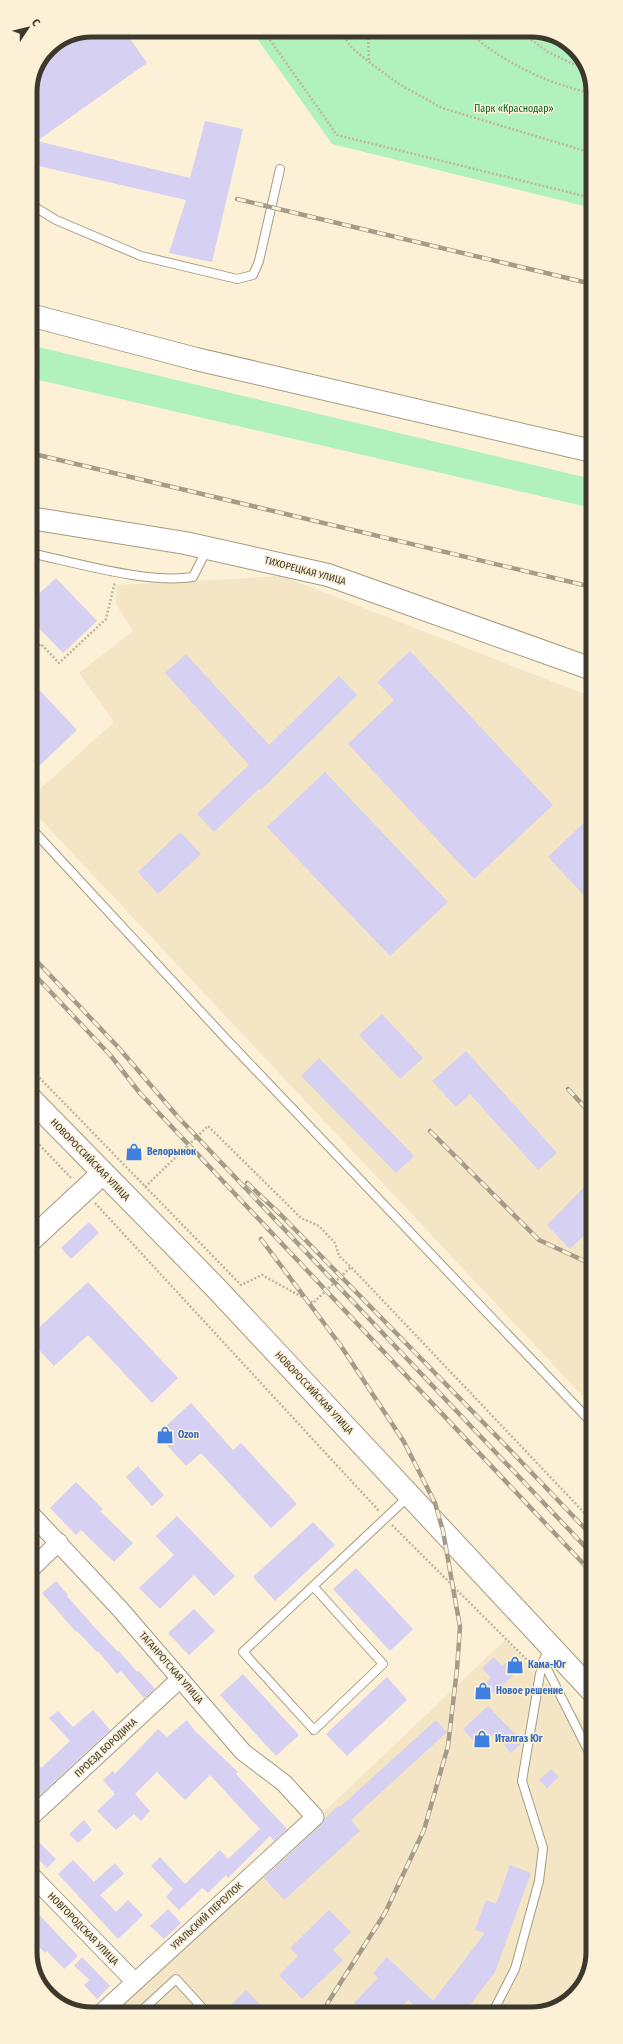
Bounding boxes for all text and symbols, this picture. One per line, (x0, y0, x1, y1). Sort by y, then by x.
north arrow (8, 8, 48, 48)
text: С (29, 16, 43, 29)
park label: Парк «Краснодар» (474, 103, 554, 115)
street label: ТИХОРЕЦКАЯ УЛИЦА (263, 554, 348, 588)
street label: НОВОРОССИЙСКАЯ УЛИЦА (48, 1116, 133, 1204)
shop icon: Велорынок (124, 1142, 144, 1162)
place label: Велорынок (147, 1146, 197, 1158)
street label: НОВОРОССИЙСКАЯ УЛИЦА (272, 1348, 357, 1438)
shop icon: Ozon (155, 1425, 175, 1445)
place label: Ozon (178, 1429, 199, 1441)
street label: ТАГАНРОГСКАЯ УЛИЦА (137, 1630, 206, 1707)
shop icon: Кама-Юг (505, 1655, 525, 1675)
place label: Кама-Юг (528, 1659, 566, 1671)
shop icon: Новое решение (473, 1681, 493, 1701)
place label: Новое решение (496, 1685, 563, 1697)
street label: ПРОЕЗД БОРОДИНА (72, 1716, 140, 1780)
shop icon: Италгаз Юг (472, 1729, 492, 1749)
place label: Италгаз Юг (495, 1733, 543, 1745)
street label: УРАЛЬСКИЙ ПЕРЕУЛОК (167, 1879, 246, 1953)
street label: НОВГОРОДСКАЯ УЛИЦА (45, 1890, 121, 1968)

